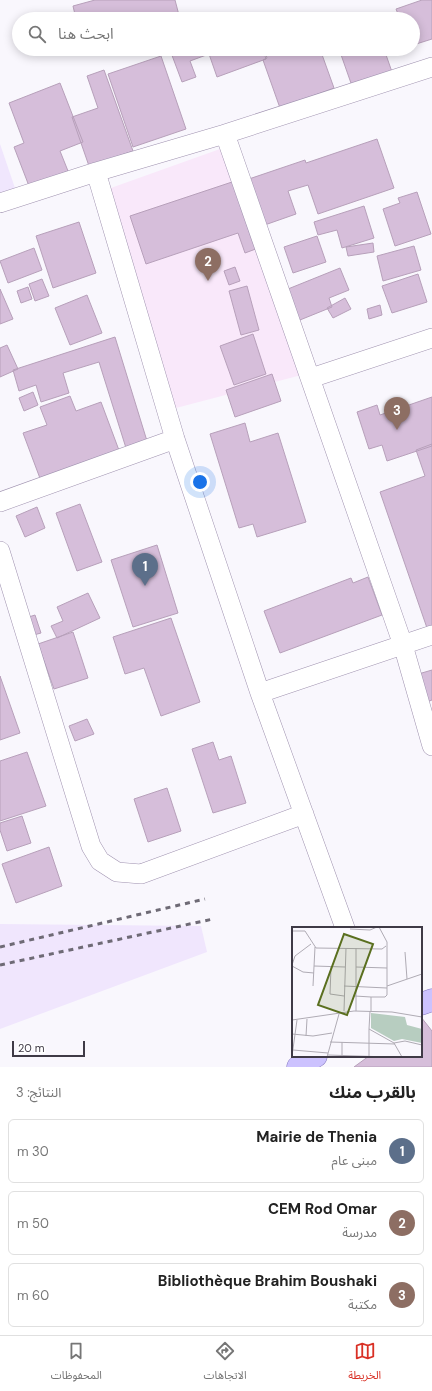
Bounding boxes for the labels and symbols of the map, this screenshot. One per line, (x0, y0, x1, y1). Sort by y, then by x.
pin: 2 (195, 248, 221, 281)
pin: 3 (384, 397, 410, 430)
your location (190, 472, 210, 492)
pin: 1 (132, 553, 158, 586)
inset map (292, 927, 422, 1057)
scale bar (12, 1039, 85, 1058)

